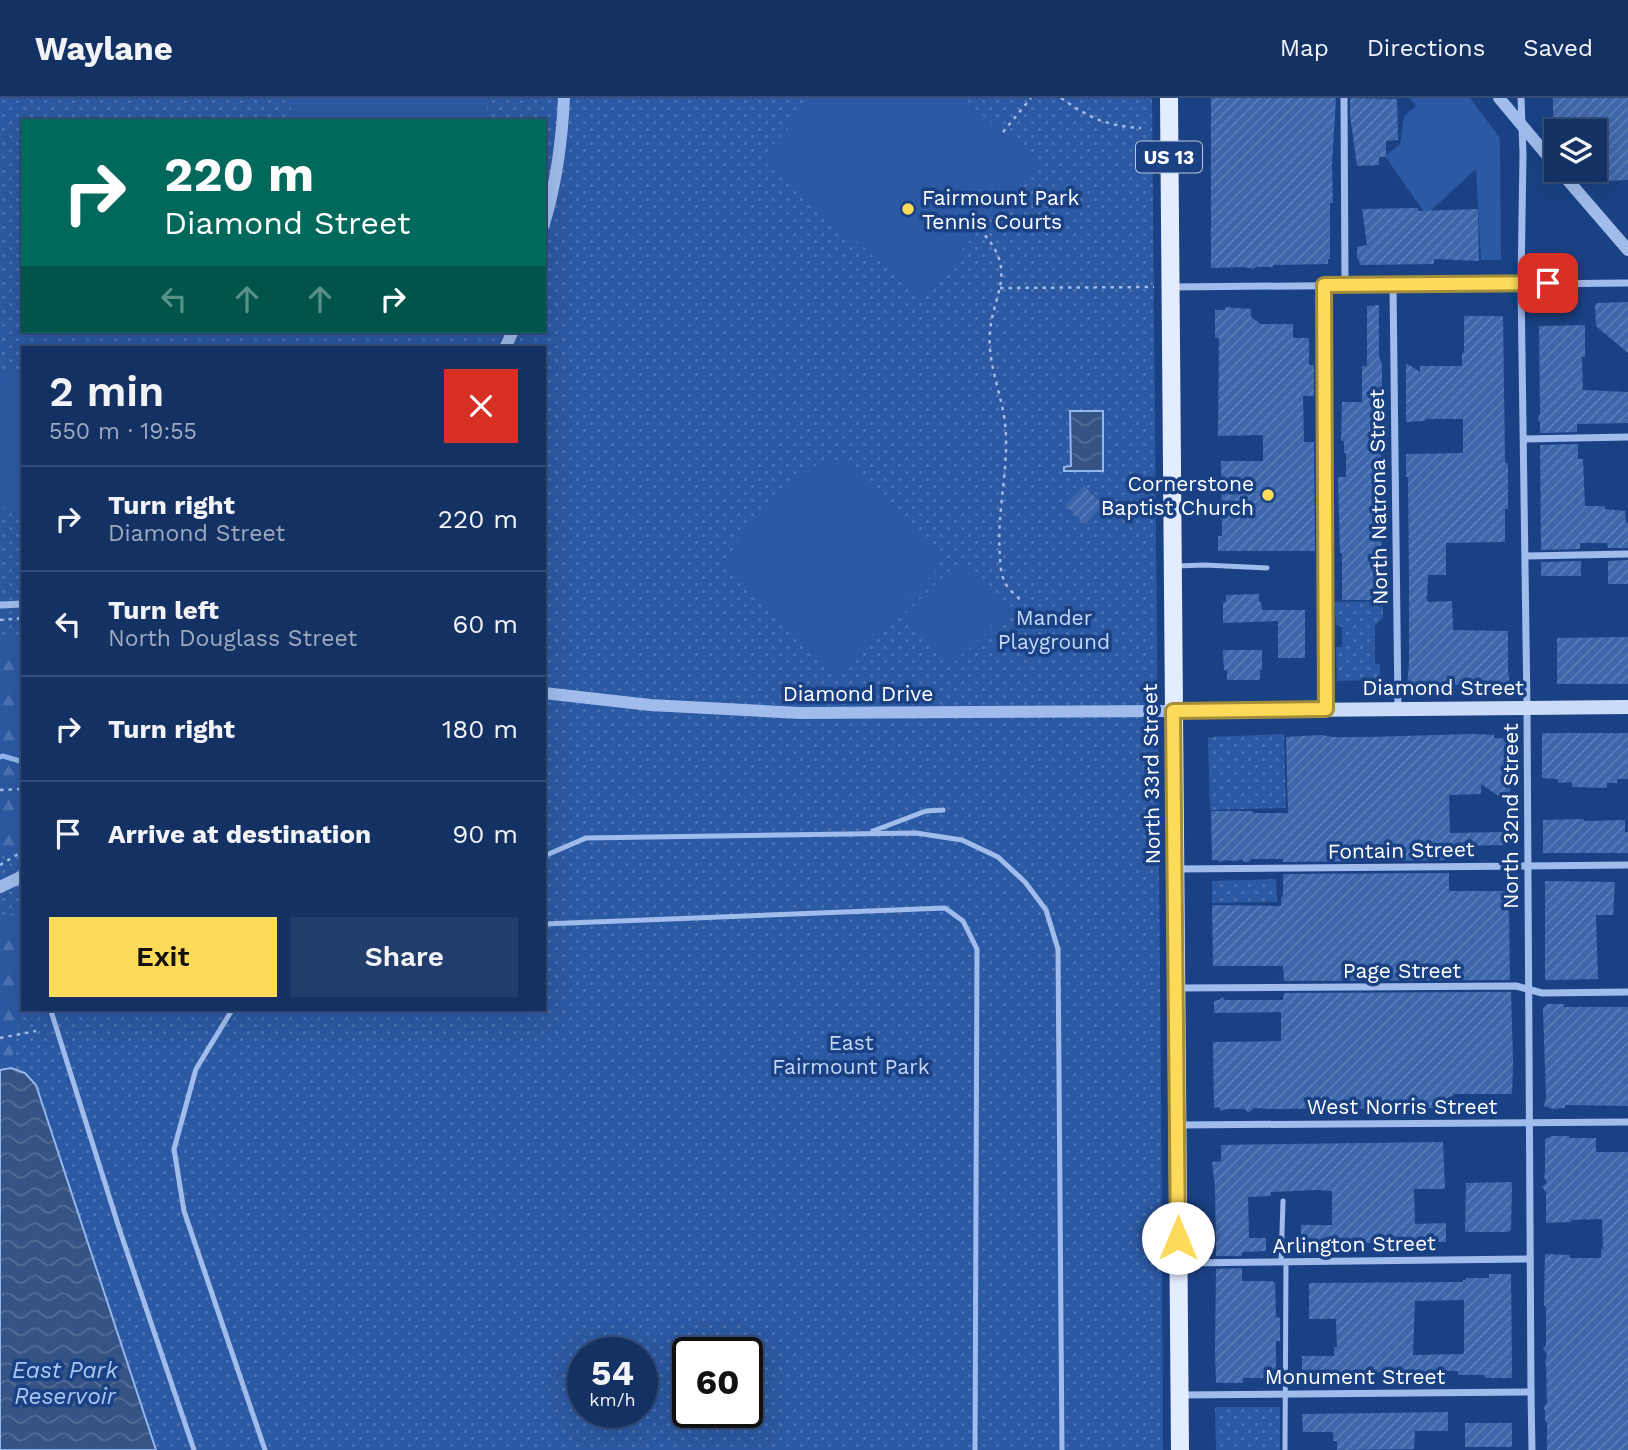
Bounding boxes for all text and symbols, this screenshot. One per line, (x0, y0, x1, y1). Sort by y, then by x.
text: Waylane (35, 29, 173, 68)
text: Map (1280, 34, 1329, 62)
text: Directions (1367, 34, 1485, 62)
text: Saved (1523, 34, 1593, 62)
map controls (1544, 119, 1607, 182)
button: layers (1544, 119, 1607, 182)
road number: US 13 (1136, 142, 1202, 172)
text: 220 m (164, 145, 314, 203)
icon: right (49, 147, 140, 238)
place label: Fairmount Park Tennis Courts (922, 185, 1079, 234)
marker: Fairmount Park Tennis Courts (900, 201, 916, 217)
text: Diamond Street (164, 204, 410, 242)
pin (1518, 253, 1578, 313)
icon: arrive (1529, 264, 1567, 302)
icon: left (155, 280, 193, 318)
icon: ahead (228, 280, 266, 318)
icon: ahead (301, 280, 339, 318)
icon: right (374, 280, 412, 318)
text: 2 min (49, 367, 164, 416)
button: close (444, 369, 518, 443)
street label: North Natrona Street (1364, 389, 1392, 605)
text: 550 m · 19:55 (49, 418, 197, 445)
place label: Cornerstone Baptist Church (1101, 471, 1254, 520)
marker: Cornerstone Baptist Church (1260, 487, 1276, 503)
text: Turn right (108, 490, 235, 520)
icon: right (49, 500, 87, 538)
text: 220 m (438, 504, 518, 534)
text: Diamond Street (108, 520, 285, 547)
text: Turn left (108, 595, 219, 625)
icon: left (49, 605, 87, 643)
park label: Mander Playground (998, 605, 1110, 654)
text: 60 m (452, 609, 518, 639)
text: North Douglass Street (108, 625, 357, 652)
street label: Diamond Street (1362, 675, 1524, 700)
street label: Diamond Drive (783, 681, 933, 706)
street label: North 33rd Street (1137, 683, 1165, 865)
icon: right (49, 710, 87, 748)
text: Turn right (108, 714, 235, 744)
text: 180 m (442, 714, 518, 744)
street label: North 32nd Street (1498, 723, 1523, 909)
icon: arrive (49, 815, 87, 853)
text: Arrive at destination (108, 819, 371, 849)
text: 90 m (452, 819, 518, 849)
street label: Fontain Street (1327, 836, 1475, 864)
button: Exit (49, 917, 277, 997)
button: Share (291, 917, 518, 997)
street label: Page Street (1343, 958, 1461, 983)
park label: East Fairmount Park (772, 1030, 930, 1079)
street label: West Norris Street (1307, 1094, 1498, 1119)
position arrow (1141, 1201, 1215, 1275)
street label: Arlington Street (1272, 1230, 1436, 1258)
speed limit sign: 60 (672, 1337, 763, 1428)
text: 54 (591, 1352, 634, 1394)
water label: East Park Reservoir (12, 1357, 120, 1410)
street label: Monument Street (1265, 1364, 1445, 1389)
text: km/h (589, 1389, 636, 1410)

